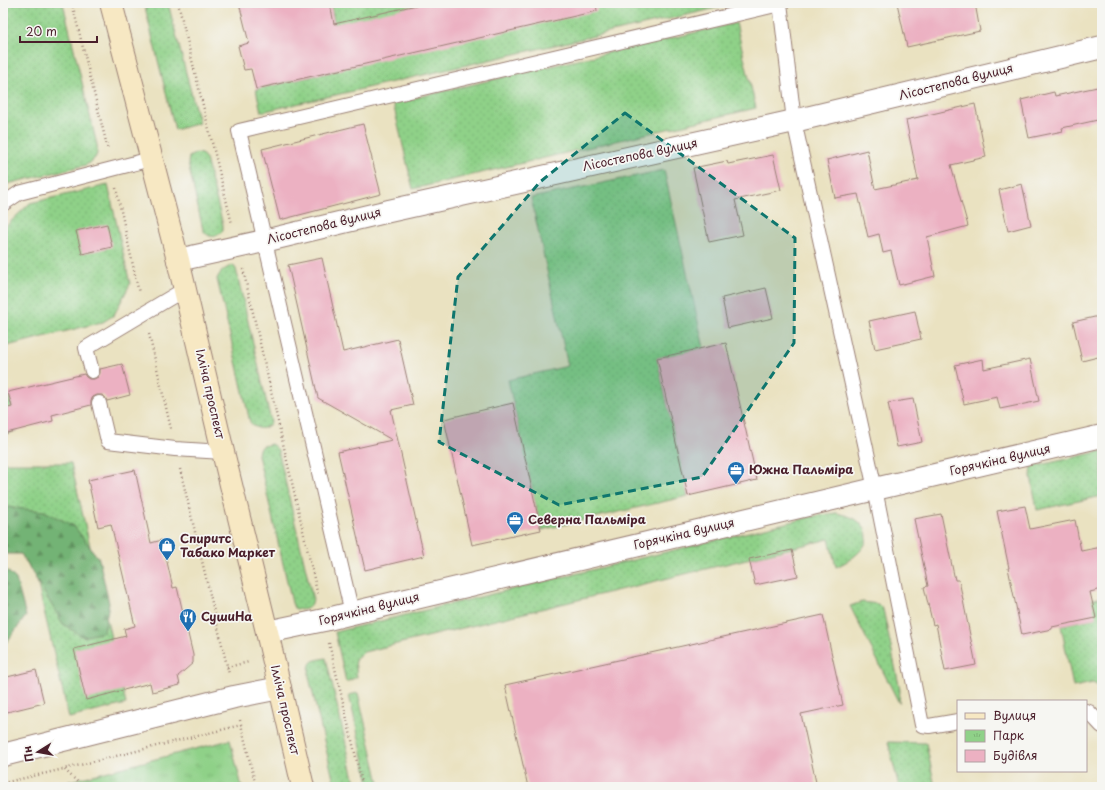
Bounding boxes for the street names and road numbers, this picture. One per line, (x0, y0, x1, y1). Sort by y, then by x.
street label: Лісостепова вулиця (897, 58, 1015, 104)
street label: Лісостепова вулиця (581, 133, 699, 175)
street label: Лісостепова вулиця (265, 202, 383, 248)
street label: Ілліча проспект (192, 347, 230, 441)
street label: Горячкіна вулиця (947, 439, 1052, 479)
street label: Горячкіна вулиця (631, 513, 736, 553)
street label: Горячкіна вулиця (317, 587, 421, 629)
street label: Ілліча проспект (267, 663, 305, 757)

